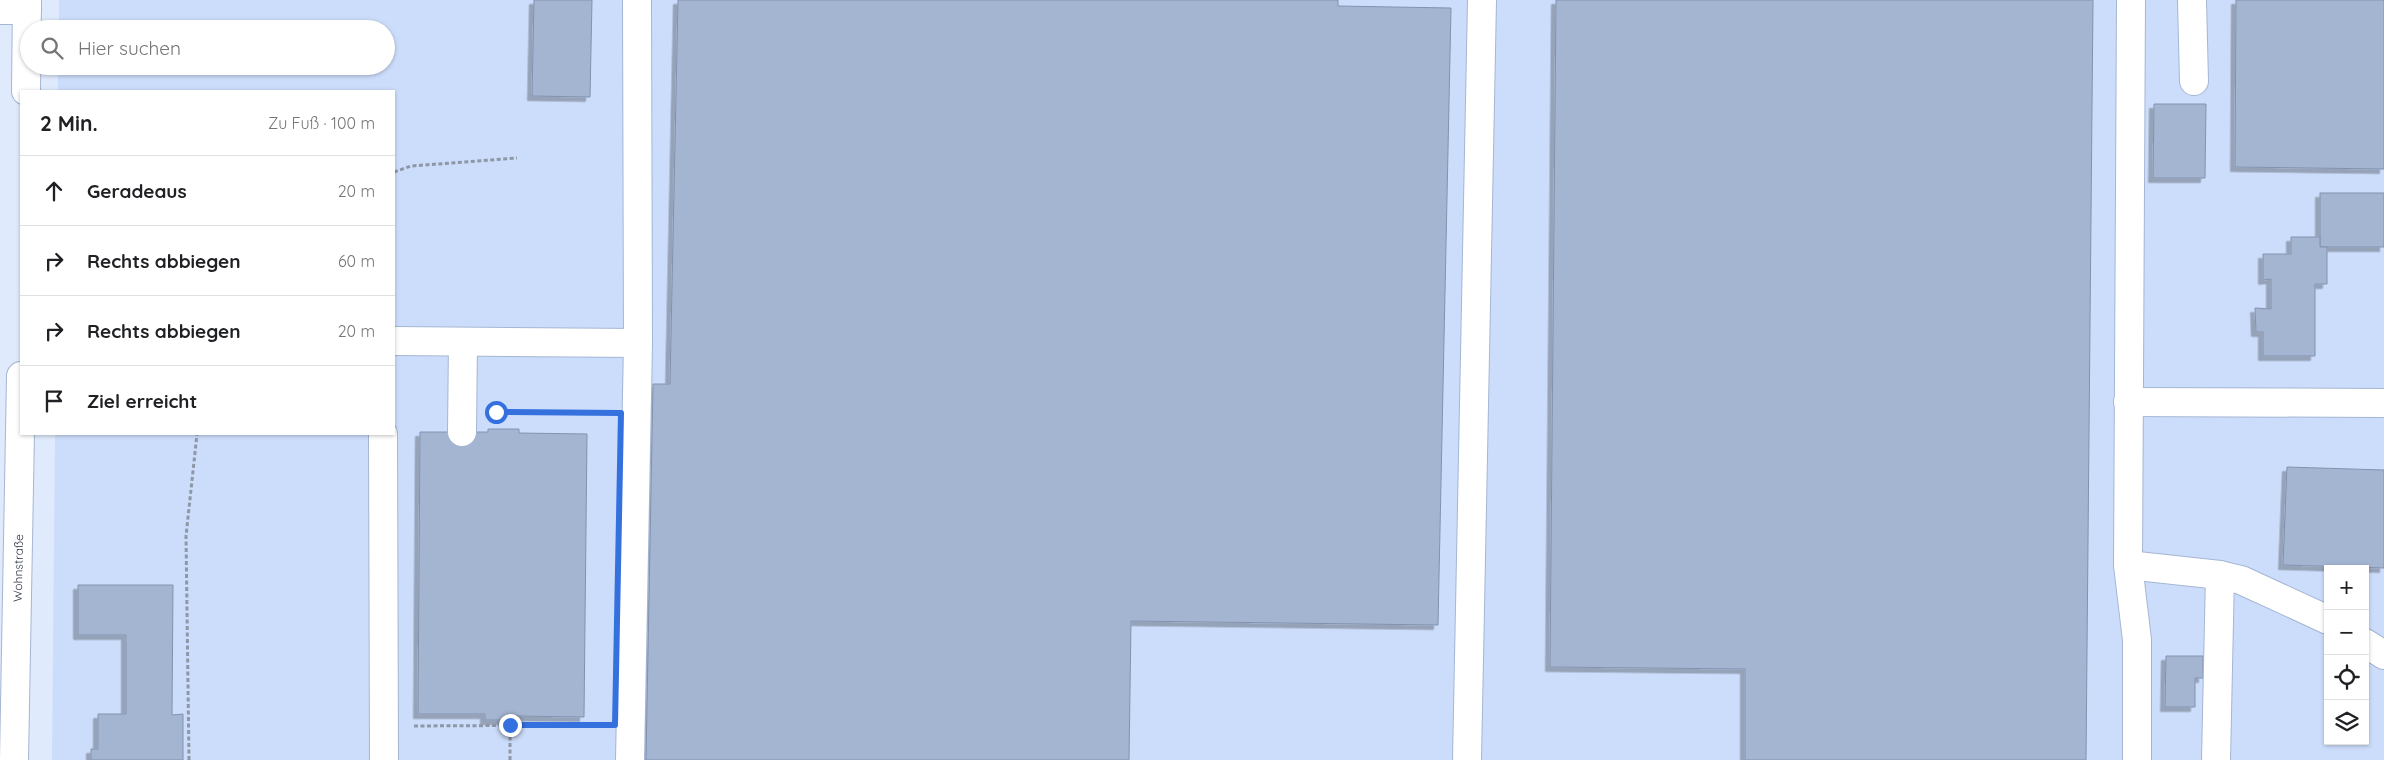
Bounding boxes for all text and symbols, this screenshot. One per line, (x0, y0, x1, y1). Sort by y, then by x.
search box (20, 20, 395, 75)
icon: search (38, 34, 66, 62)
text: Hier suchen (78, 36, 181, 60)
text: 2 Min. (40, 110, 98, 136)
text: Zu Fuß · 100 m (268, 113, 375, 133)
icon: ahead (40, 177, 68, 205)
text: Geradeaus (87, 179, 187, 203)
text: 20 m (338, 181, 375, 201)
icon: right (40, 247, 68, 275)
text: Rechts abbiegen (87, 249, 240, 273)
text: 60 m (338, 251, 375, 271)
icon: right (40, 317, 68, 345)
text: Rechts abbiegen (87, 319, 240, 343)
text: 20 m (338, 321, 375, 341)
icon: arrive (40, 387, 68, 415)
text: Ziel erreicht (87, 389, 197, 413)
route start (485, 401, 508, 424)
street label: Wohnstraße (9, 534, 26, 602)
map controls (2324, 565, 2369, 745)
button: + (2324, 565, 2369, 610)
button: − (2324, 610, 2369, 655)
button: locate (2324, 655, 2369, 700)
button: layers (2324, 700, 2369, 745)
route end (499, 714, 522, 737)

